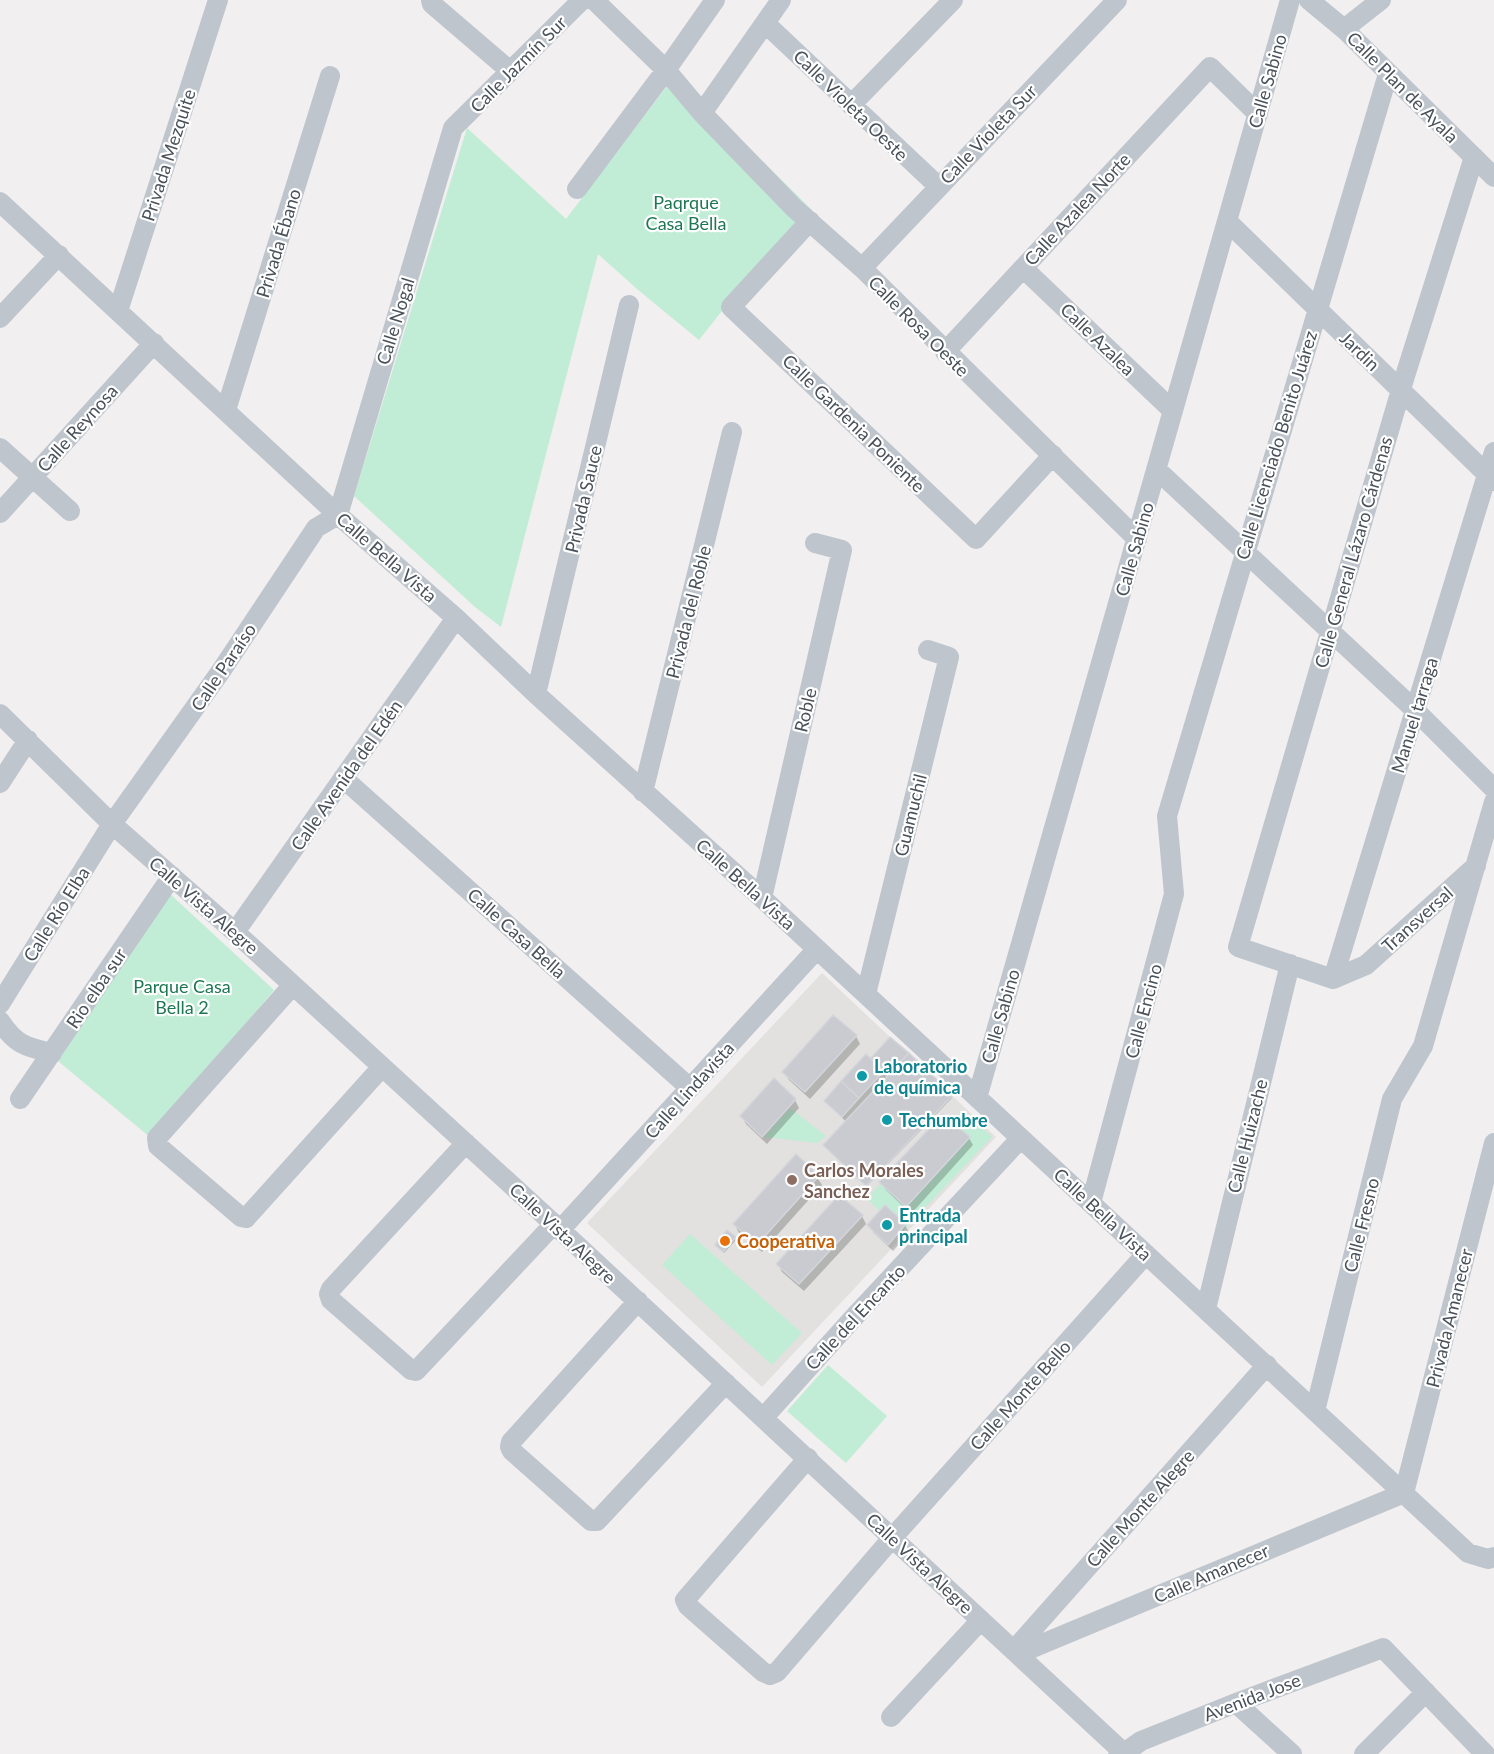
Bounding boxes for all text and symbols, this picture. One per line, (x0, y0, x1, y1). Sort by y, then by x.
street label: Calle Jazmín Sur (465, 11, 571, 117)
street label: Calle Plan de Ayala (1343, 27, 1463, 147)
street label: Calle Sabino (1243, 31, 1291, 131)
street label: Calle Violeta Oeste (789, 45, 913, 165)
street label: Calle Violeta Sur (935, 79, 1041, 188)
street label: Privada Mezquite (136, 86, 200, 224)
street label: Calle Azalea Norte (1019, 148, 1135, 270)
street label: Privada Ébano (251, 186, 305, 300)
park label: Paqrque Casa Bella (646, 191, 726, 234)
street label: Calle Rosa Oeste (864, 271, 974, 381)
street label: Calle Nogal (371, 275, 419, 367)
street label: Calle Azalea (1056, 298, 1140, 380)
street label: Jardin (1336, 327, 1384, 375)
street label: Calle Licenciado Benito Juárez (1231, 328, 1321, 562)
street label: Calle Gardenia Poniente (778, 349, 930, 497)
street label: Calle Reynosa (32, 380, 122, 476)
street label: Calle General Lázaro Cárdenas (1309, 434, 1397, 670)
street label: Privada Sauce (560, 443, 606, 555)
street label: Calle Sabino (1110, 499, 1158, 599)
street label: Calle Bella Vista (332, 507, 442, 607)
street label: Privada del Roble (661, 543, 715, 681)
street label: Calle Paraíso (186, 619, 260, 715)
street label: Manuel tarraga (1386, 655, 1442, 775)
street label: Roble (789, 686, 821, 734)
street label: Calle Avenida del Edén (286, 695, 406, 855)
street label: Guamuchil (889, 772, 931, 858)
street label: Calle Bella Vista (692, 834, 800, 934)
street label: Calle Vista Alegre (145, 852, 263, 958)
street label: Calle Río Elba (18, 863, 94, 965)
street label: Transversal (1377, 881, 1457, 957)
street label: Calle Casa Bella (463, 883, 571, 983)
street label: Rio elba sur (61, 943, 131, 1032)
street label: Calle Encino (1120, 961, 1166, 1061)
street label: Calle Sabino (976, 966, 1024, 1066)
park label: Parque Casa Bella 2 (133, 975, 231, 1018)
street label: Calle Lindavista (640, 1037, 738, 1143)
place label: Laboratorio de química (874, 1055, 967, 1098)
marker: Laboratorio de química (855, 1069, 869, 1083)
street label: Calle Huizache (1222, 1077, 1272, 1195)
place label: Techumbre (899, 1109, 988, 1131)
marker: Techumbre (880, 1113, 894, 1127)
place label: Carlos Morales Sanchez (804, 1159, 924, 1202)
street label: Calle Bella Vista (1050, 1163, 1156, 1265)
marker: Carlos Morales Sanchez (785, 1173, 799, 1187)
street label: Calle Fresno (1339, 1175, 1383, 1275)
street label: Calle Vista Alegre (505, 1178, 621, 1288)
place label: Entrada principal (899, 1204, 968, 1247)
marker: Entrada principal (880, 1218, 894, 1232)
place label: Cooperativa (737, 1230, 835, 1252)
marker: Cooperativa (718, 1234, 732, 1248)
street label: Privada Amanecer (1421, 1246, 1477, 1390)
street label: Calle del Encanto (800, 1260, 910, 1374)
street label: Calle Monte Bello (965, 1335, 1075, 1455)
street label: Calle Monte Alegre (1081, 1445, 1199, 1571)
street label: Calle Vista Alegre (862, 1508, 978, 1618)
street label: Calle Amanecer (1150, 1539, 1272, 1607)
street label: Avenida Jose (1200, 1668, 1304, 1726)

